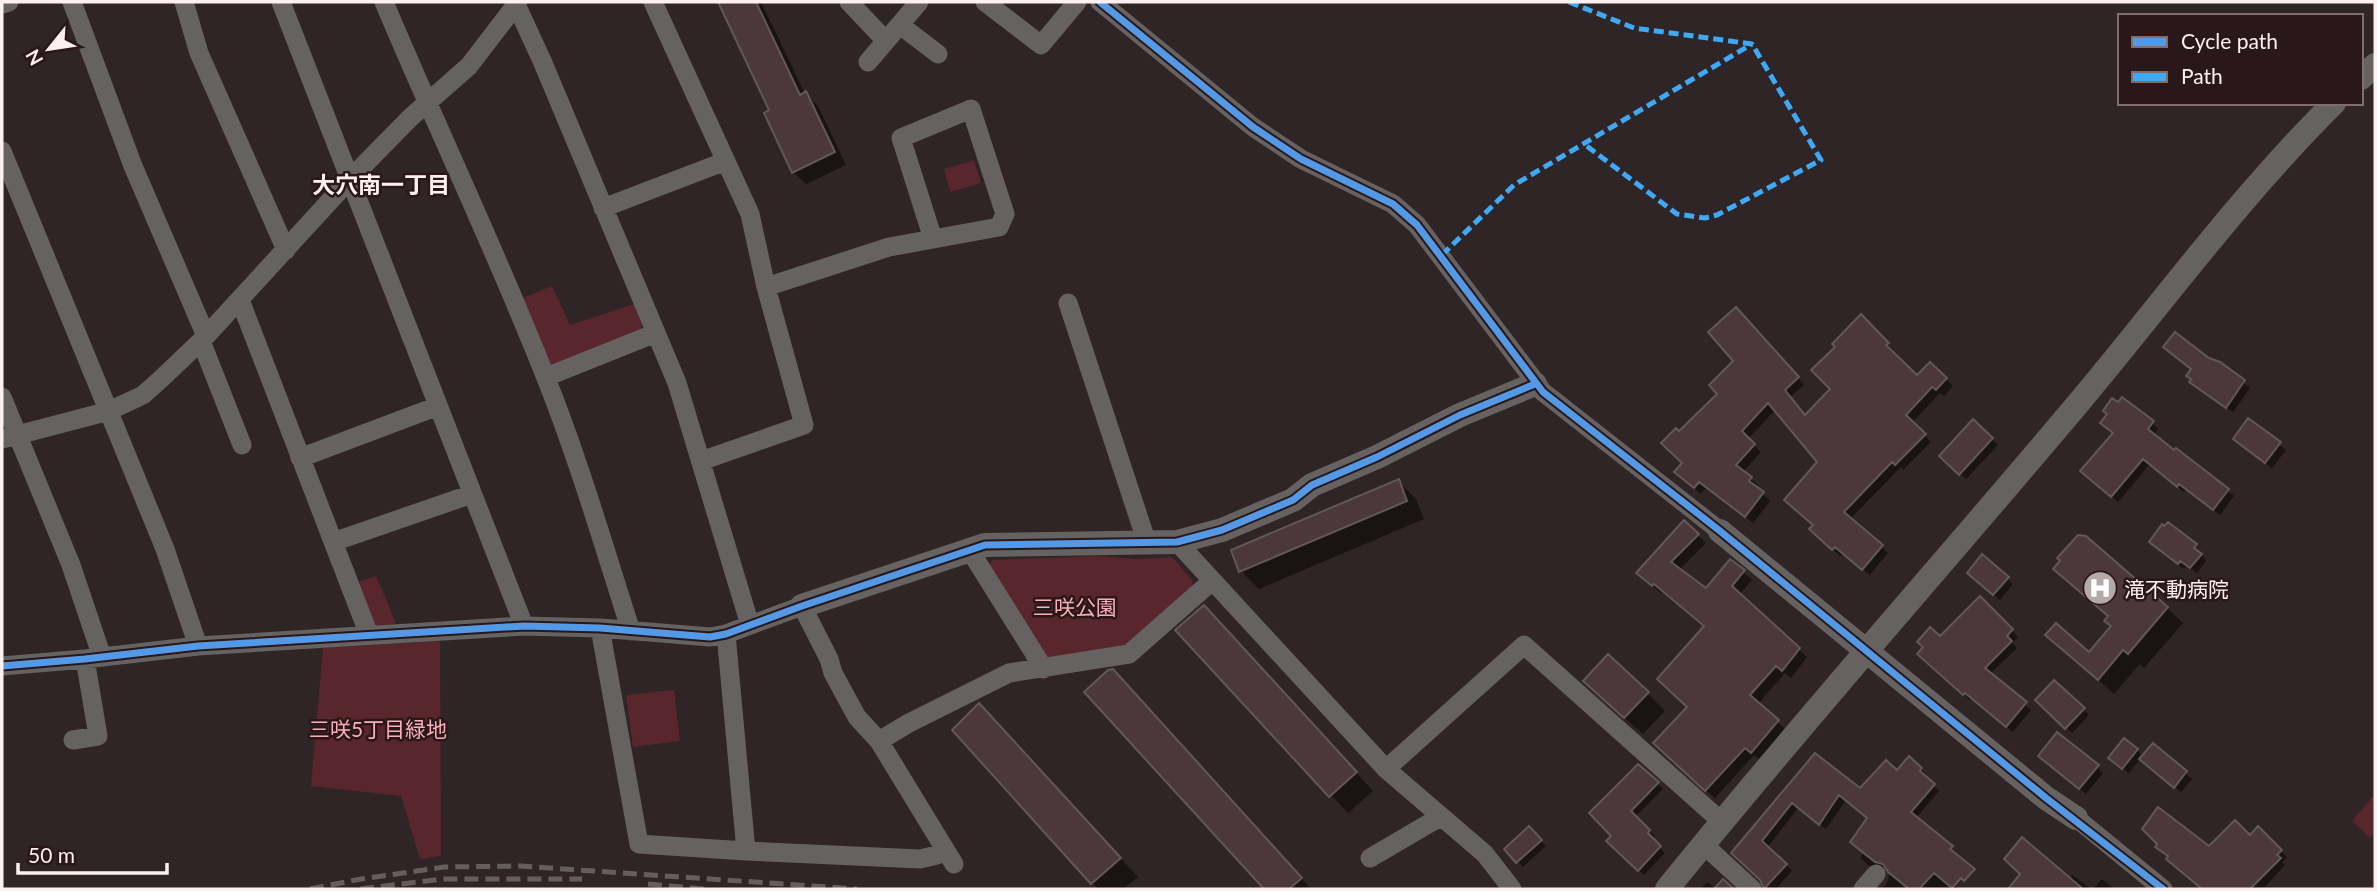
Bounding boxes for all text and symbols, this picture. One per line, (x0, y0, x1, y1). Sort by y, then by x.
north arrow (14, 14, 84, 84)
legend (2118, 14, 2363, 105)
text: Cycle path (2181, 28, 2278, 53)
text: N (20, 46, 47, 70)
text: Path (2181, 63, 2223, 88)
district label: 大穴南一丁目 (312, 170, 450, 198)
hospital icon: 滝不動病院 (2081, 569, 2119, 607)
place label: 滝不動病院 (2124, 576, 2229, 601)
park label: 三咲公園 (1033, 594, 1117, 619)
park label: 三咲5丁目緑地 (309, 716, 447, 741)
scale bar (18, 832, 166, 876)
text: 50 m (28, 842, 75, 867)

